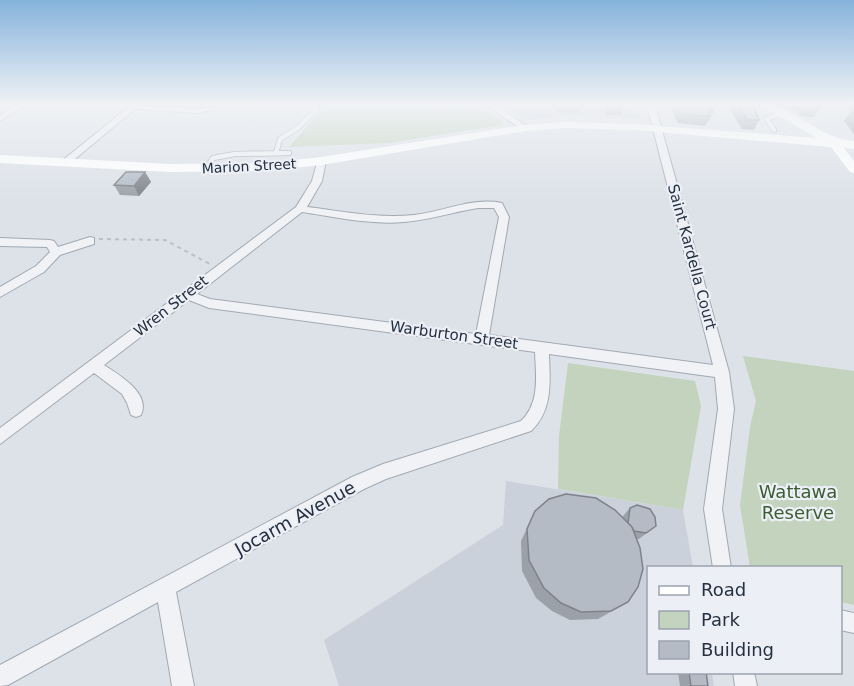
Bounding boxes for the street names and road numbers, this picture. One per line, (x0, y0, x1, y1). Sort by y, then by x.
street label: Marion Street (201, 156, 297, 176)
street label: Saint Kardella Court (664, 182, 720, 332)
street label: Wren Street (130, 271, 212, 341)
street label: Warburton Street (389, 317, 519, 353)
street label: Jocarm Avenue (230, 476, 359, 560)

